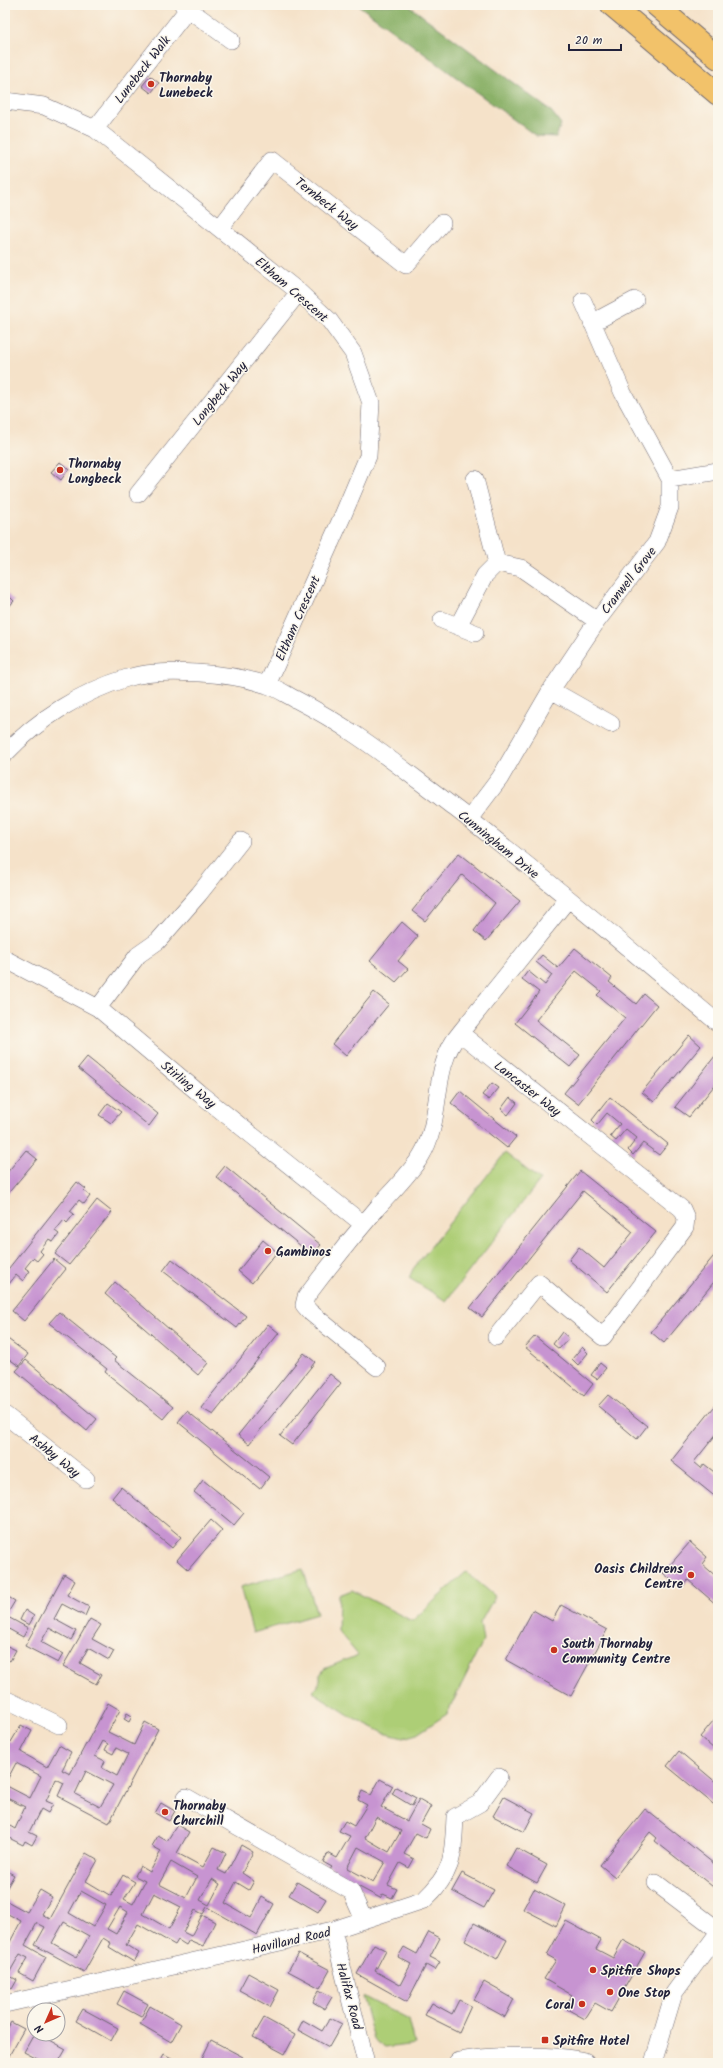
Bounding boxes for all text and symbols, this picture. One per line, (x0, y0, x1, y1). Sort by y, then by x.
scale bar (569, 26, 621, 52)
street label: Lunebeck Walk (110, 31, 177, 108)
text: 20 m (575, 31, 603, 50)
place label: Thornaby Lunebeck (159, 68, 213, 104)
marker: Thornaby Lunebeck (146, 79, 156, 89)
street label: Ternbeck Way (290, 172, 363, 236)
street label: Eltham Crescent (250, 252, 333, 329)
street label: Longbeck Way (187, 356, 254, 431)
place label: Thornaby Longbeck (68, 454, 122, 490)
marker: Thornaby Longbeck (55, 465, 65, 475)
street label: Cranwell Grove (596, 543, 662, 619)
street label: Eltham Crescent (270, 572, 327, 665)
street label: Cunningham Drive (453, 806, 544, 885)
street label: Stirling Way (156, 1056, 221, 1115)
street label: Lancaster Way (489, 1056, 566, 1123)
place label: Gambinos (276, 1242, 331, 1263)
marker: Gambinos (263, 1246, 273, 1256)
street label: Ashby Way (24, 1429, 85, 1484)
place label: Oasis Childrens Centre (594, 1559, 684, 1595)
marker: Oasis Childrens Centre (686, 1570, 696, 1580)
place label: South Thornaby Community Centre (562, 1634, 671, 1670)
marker: South Thornaby Community Centre (549, 1645, 559, 1655)
place label: Thornaby Churchill (173, 1796, 226, 1832)
marker: Thornaby Churchill (160, 1807, 170, 1817)
street label: Havilland Road (250, 1922, 333, 1961)
street label: Halifax Road (329, 1960, 368, 2033)
place label: Spitfire Shops (601, 1961, 681, 1982)
marker: Spitfire Shops (588, 1965, 598, 1975)
place label: One Stop (618, 1983, 671, 2004)
marker: One Stop (605, 1987, 615, 1997)
place label: Coral (545, 1995, 575, 2016)
marker: Coral (577, 1999, 587, 2009)
north arrow (26, 2002, 66, 2042)
text: N (31, 2020, 48, 2037)
place label: Spitfire Hotel (553, 2031, 630, 2052)
marker: Spitfire Hotel (540, 2035, 550, 2045)

